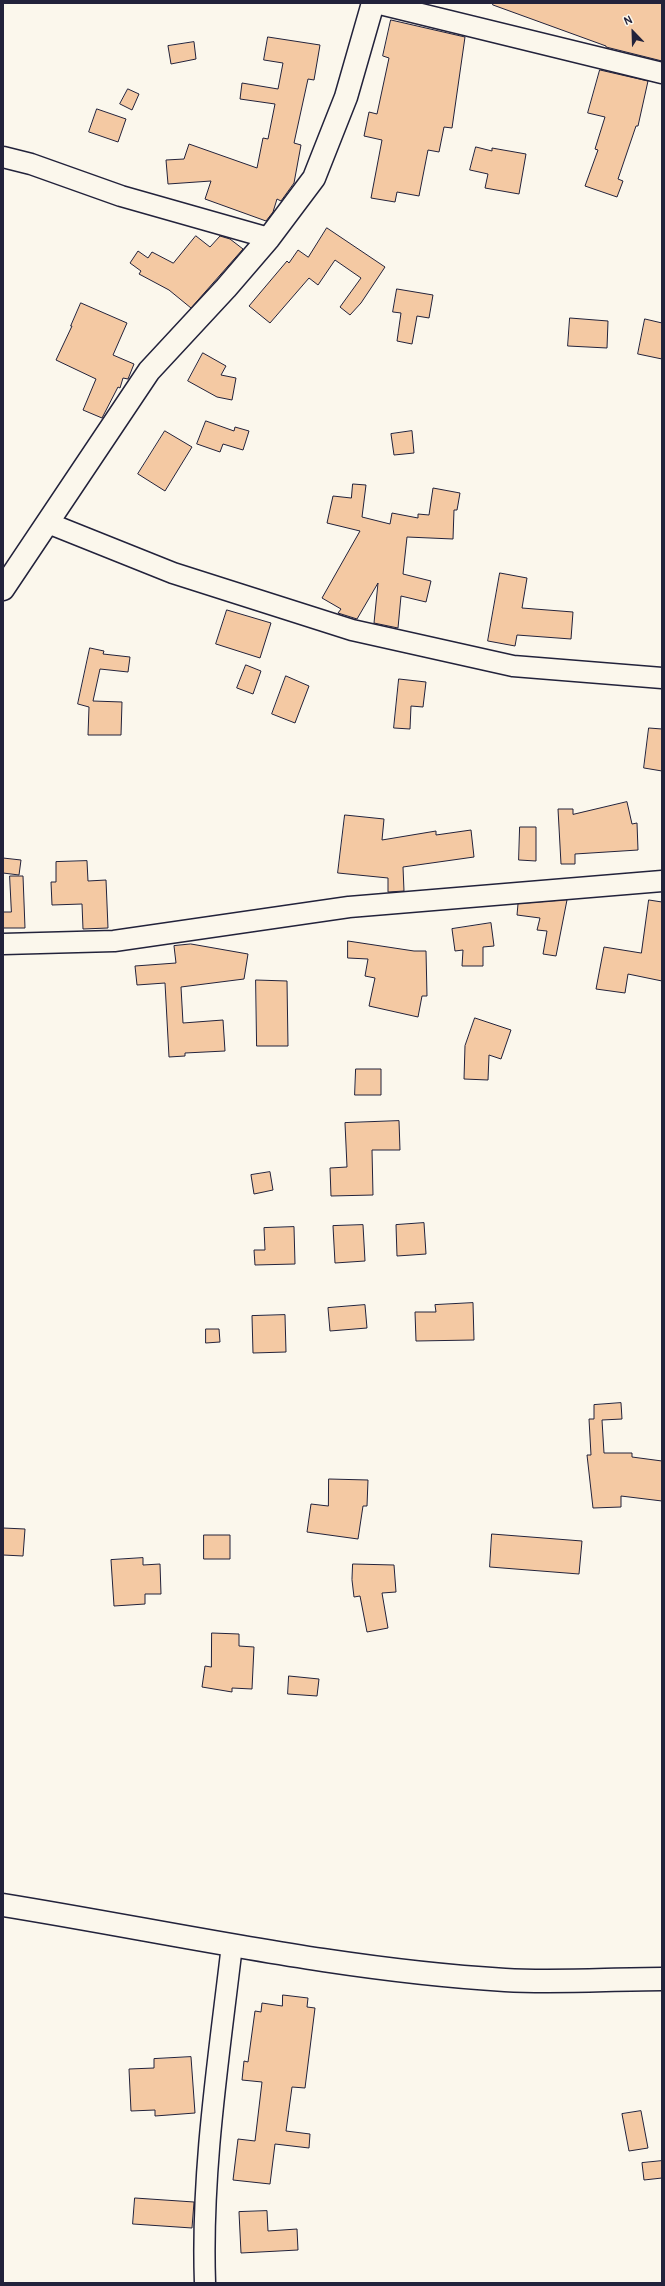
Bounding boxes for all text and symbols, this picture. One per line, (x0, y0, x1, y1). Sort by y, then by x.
north arrow (613, 12, 653, 52)
text: N (622, 13, 634, 28)

